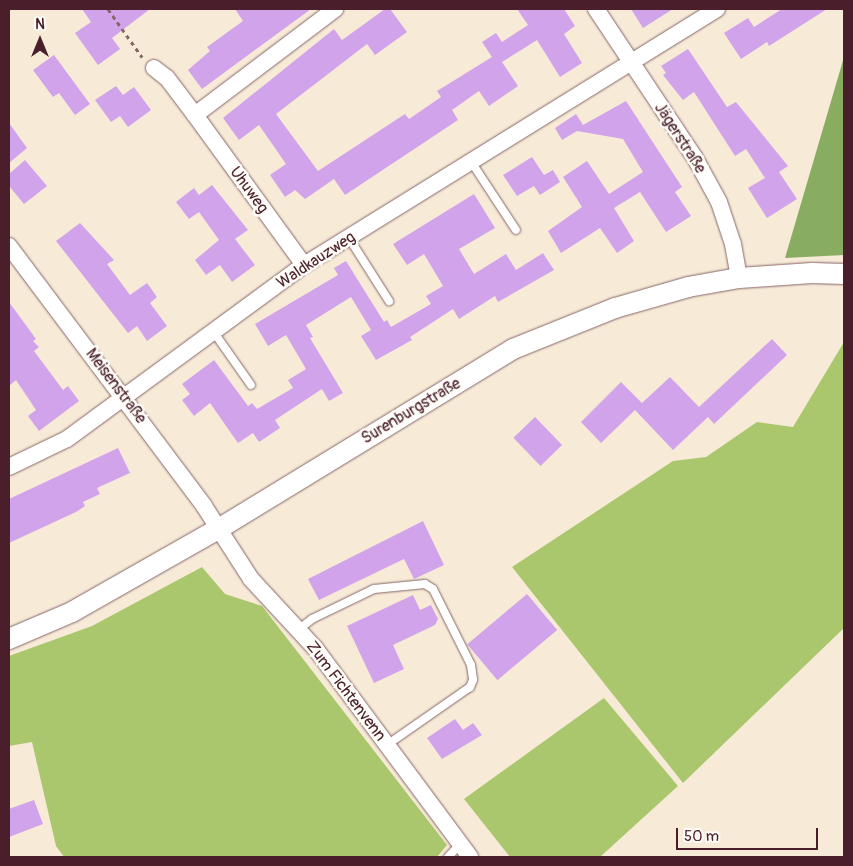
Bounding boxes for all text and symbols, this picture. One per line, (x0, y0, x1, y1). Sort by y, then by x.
north arrow (15, 15, 65, 65)
text: N (35, 16, 45, 33)
street label: Jägerstraße (650, 99, 710, 177)
street label: Uhuweg (226, 163, 272, 217)
street label: Waldkauzweg (273, 228, 359, 292)
street label: Meisenstraße (82, 345, 150, 427)
street label: Surenburgstraße (358, 374, 464, 448)
street label: Zum Fichtenvenn (302, 637, 390, 745)
scale bar (678, 818, 820, 850)
text: 50 m (684, 827, 719, 846)

